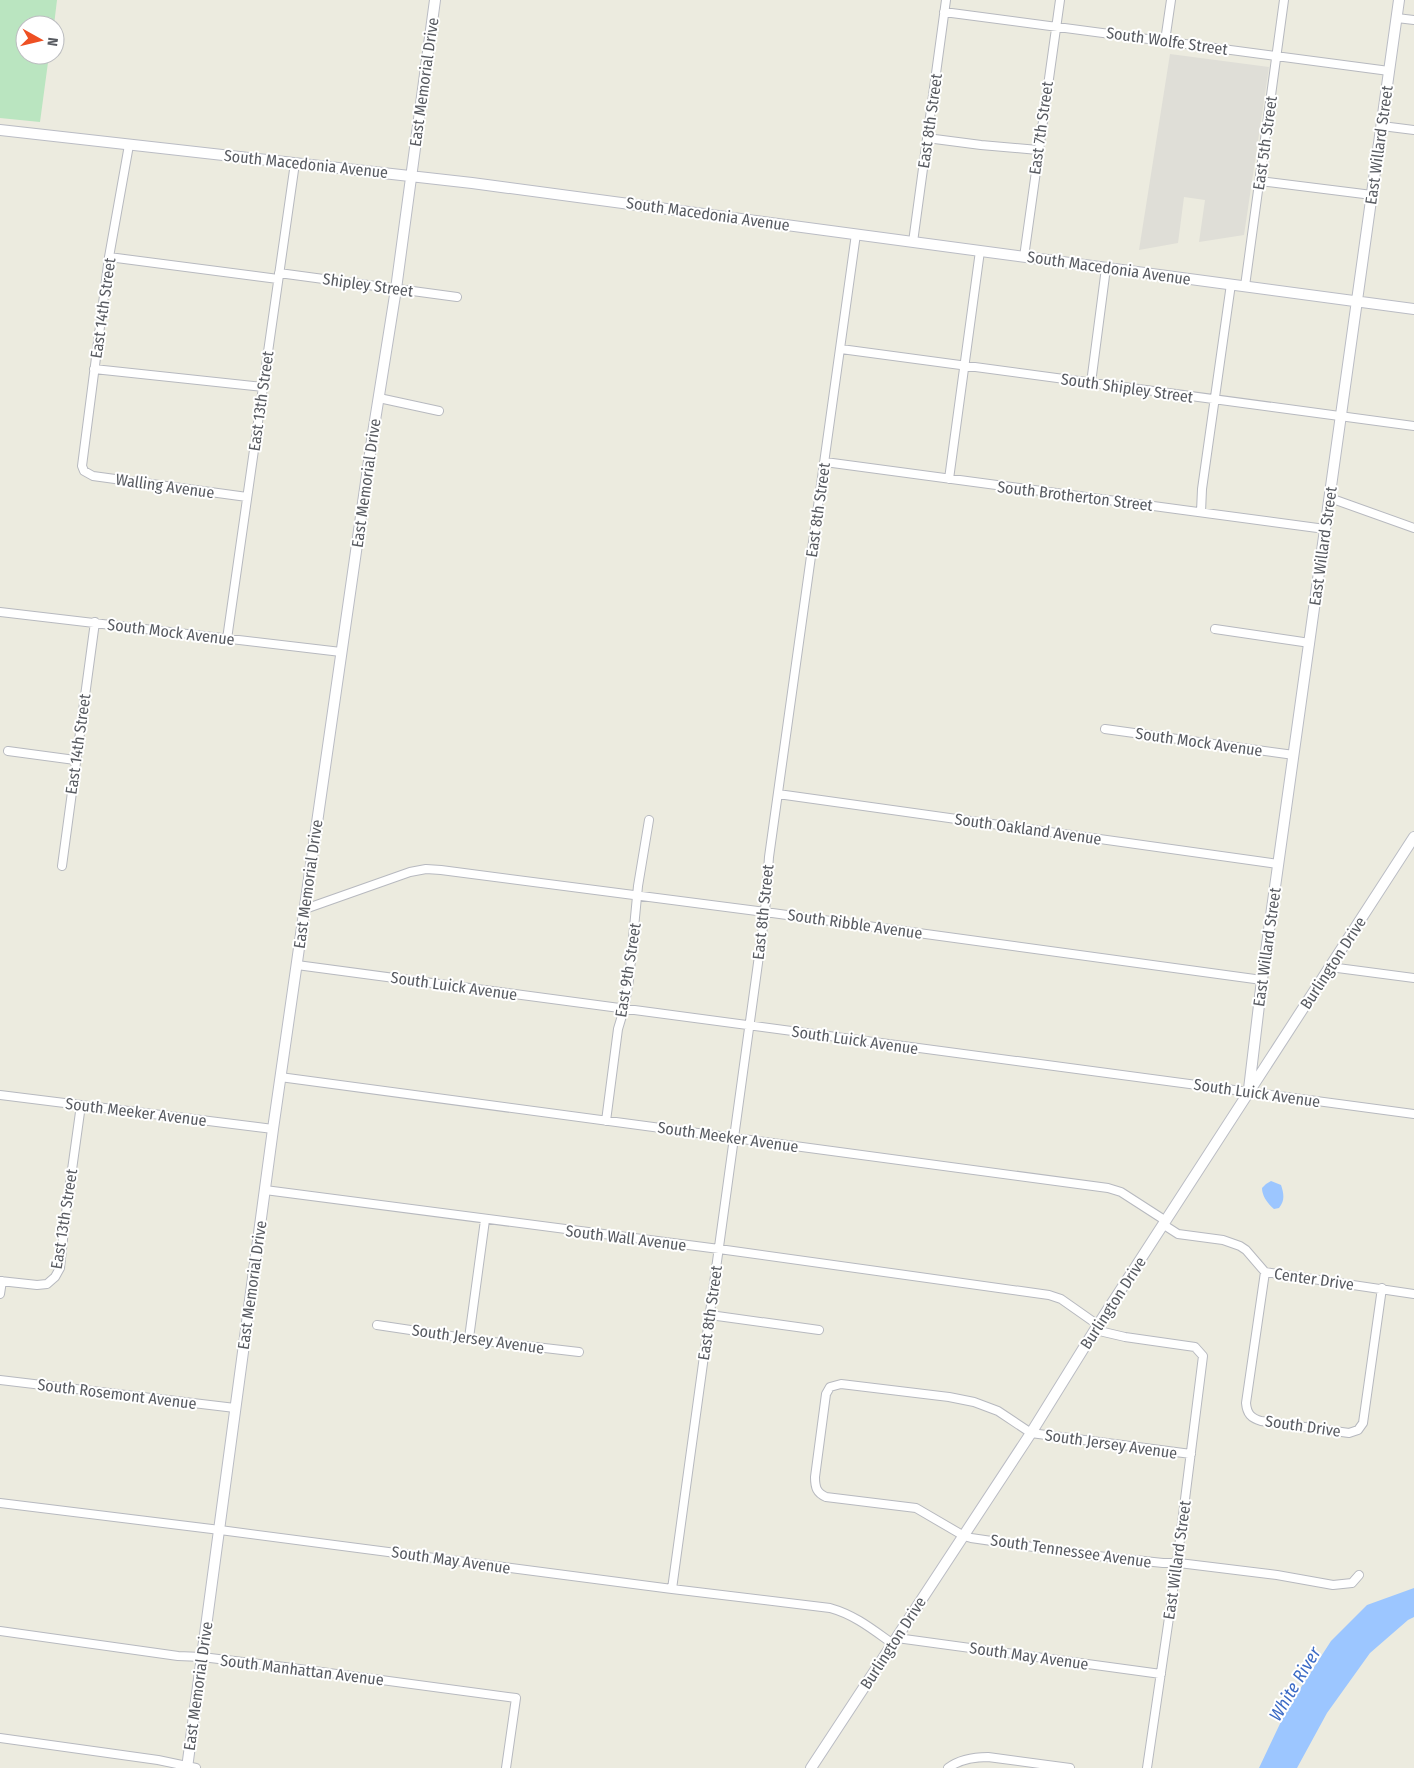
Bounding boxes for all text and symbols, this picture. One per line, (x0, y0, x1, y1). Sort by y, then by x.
north arrow (15, 15, 65, 65)
street label: East Memorial Drive (406, 16, 442, 148)
street label: South Wolfe Street (1105, 23, 1230, 59)
text: N (43, 36, 61, 47)
street label: East 8th Street (914, 72, 946, 170)
street label: East 7th Street (1025, 79, 1057, 176)
street label: East Willard Street (1361, 84, 1397, 206)
street label: East 5th Street (1249, 94, 1281, 191)
street label: South Macedonia Avenue (223, 146, 389, 182)
street label: South Macedonia Avenue (625, 193, 791, 235)
street label: South Macedonia Avenue (1026, 247, 1192, 289)
street label: East 14th Street (87, 256, 120, 360)
street label: Shipley Street (322, 269, 415, 301)
street label: East 13th Street (245, 349, 278, 452)
street label: South Shipley Street (1060, 369, 1195, 407)
street label: East Memorial Drive (348, 417, 384, 549)
street label: East 8th Street (802, 461, 834, 559)
street label: Walling Avenue (114, 470, 216, 502)
street label: South Brotherton Street (996, 477, 1155, 515)
street label: East Willard Street (1305, 485, 1341, 607)
street label: South Mock Avenue (106, 615, 236, 649)
street label: East 14th Street (62, 692, 95, 796)
street label: South Mock Avenue (1134, 724, 1264, 760)
street label: South Oakland Avenue (953, 809, 1103, 849)
street label: East Memorial Drive (290, 818, 326, 950)
street label: East 8th Street (749, 863, 778, 961)
street label: East Willard Street (1249, 886, 1285, 1008)
street label: South Ribble Avenue (786, 905, 924, 943)
street label: Burlington Drive (1296, 913, 1370, 1013)
street label: East 9th Street (611, 921, 645, 1019)
street label: South Luick Avenue (390, 968, 519, 1004)
street label: South Luick Avenue (791, 1022, 920, 1058)
street label: South Luick Avenue (1193, 1075, 1322, 1111)
street label: South Meeker Avenue (64, 1094, 208, 1130)
street label: South Meeker Avenue (656, 1118, 800, 1156)
street label: East 13th Street (47, 1167, 81, 1270)
street label: East Memorial Drive (234, 1219, 270, 1351)
street label: South Wall Avenue (564, 1221, 688, 1255)
street label: Burlington Drive (1076, 1253, 1150, 1353)
street label: East 8th Street (694, 1264, 726, 1362)
street label: Center Drive (1273, 1264, 1355, 1294)
street label: South Jersey Avenue (411, 1320, 545, 1358)
street label: South Rosemont Avenue (36, 1375, 198, 1413)
street label: South Drive (1264, 1411, 1342, 1441)
street label: South Jersey Avenue (1044, 1425, 1178, 1463)
street label: East Willard Street (1159, 1499, 1195, 1621)
street label: South Tennessee Avenue (989, 1530, 1153, 1572)
street label: South May Avenue (390, 1542, 512, 1578)
street label: Burlington Drive (856, 1593, 930, 1693)
street label: East Memorial Drive (180, 1620, 216, 1752)
street label: South May Avenue (968, 1638, 1090, 1674)
water label: White River (1264, 1642, 1326, 1725)
street label: South Manhattan Avenue (219, 1651, 385, 1689)

